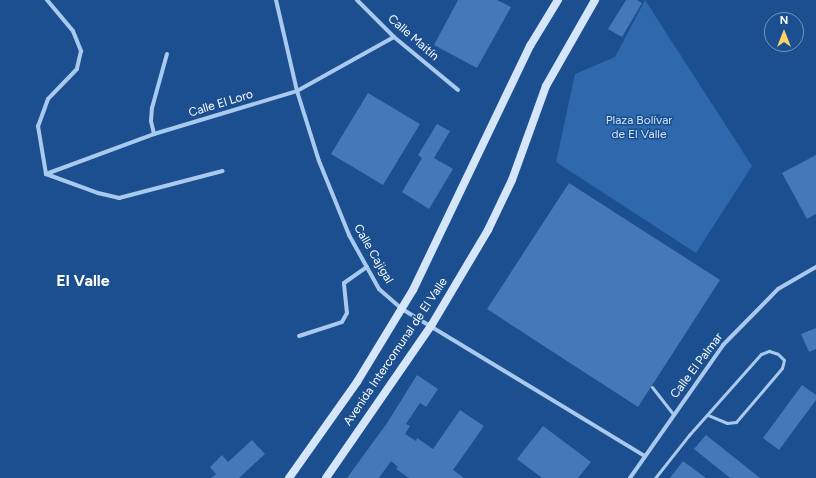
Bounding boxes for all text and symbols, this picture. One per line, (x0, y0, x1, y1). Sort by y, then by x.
street label: Calle Maitín (385, 12, 441, 64)
north arrow (764, 12, 804, 52)
text: N (780, 14, 788, 27)
street label: Calle El Loro (187, 87, 255, 121)
park label: Plaza Bolívar de El Valle (606, 114, 672, 142)
street label: Calle Cajigal (350, 222, 396, 286)
district label: El Valle (56, 271, 110, 291)
street label: Avenida Intercomunal de El Valle (341, 275, 451, 429)
street label: Calle El Palmar (668, 330, 726, 402)

